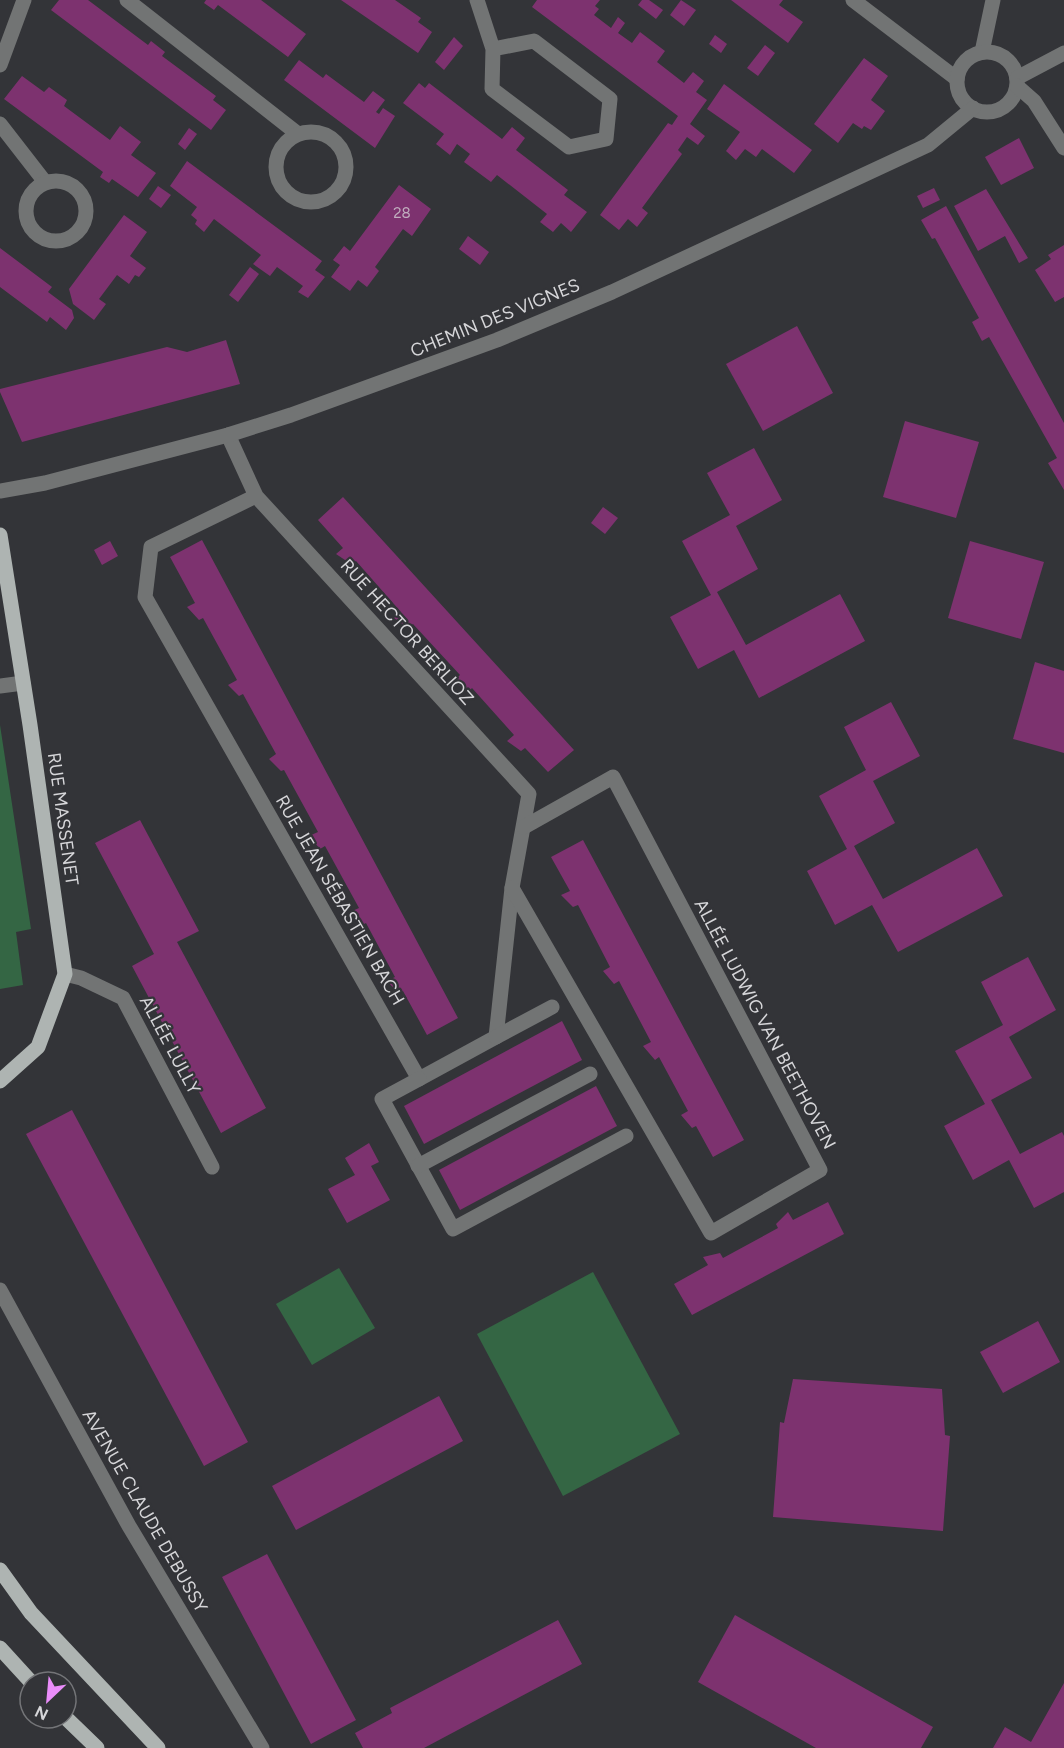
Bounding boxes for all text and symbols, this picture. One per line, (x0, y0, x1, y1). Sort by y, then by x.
house number: 28 (393, 204, 411, 222)
street label: CHEMIN DES VIGNES (407, 274, 583, 362)
street label: RUE HECTOR BERLIOZ (336, 555, 478, 709)
street label: RUE MASSENET (43, 751, 83, 887)
street label: RUE JEAN SÉBASTIEN BACH (271, 791, 409, 1009)
street label: ALLÉE LUDWIG VAN BEETHOVEN (690, 895, 840, 1153)
street label: ALLÉE LULLY (135, 992, 205, 1098)
street label: AVENUE CLAUDE DEBUSSY (78, 1406, 212, 1617)
north arrow (18, 1670, 78, 1730)
text: N (32, 1702, 51, 1724)

